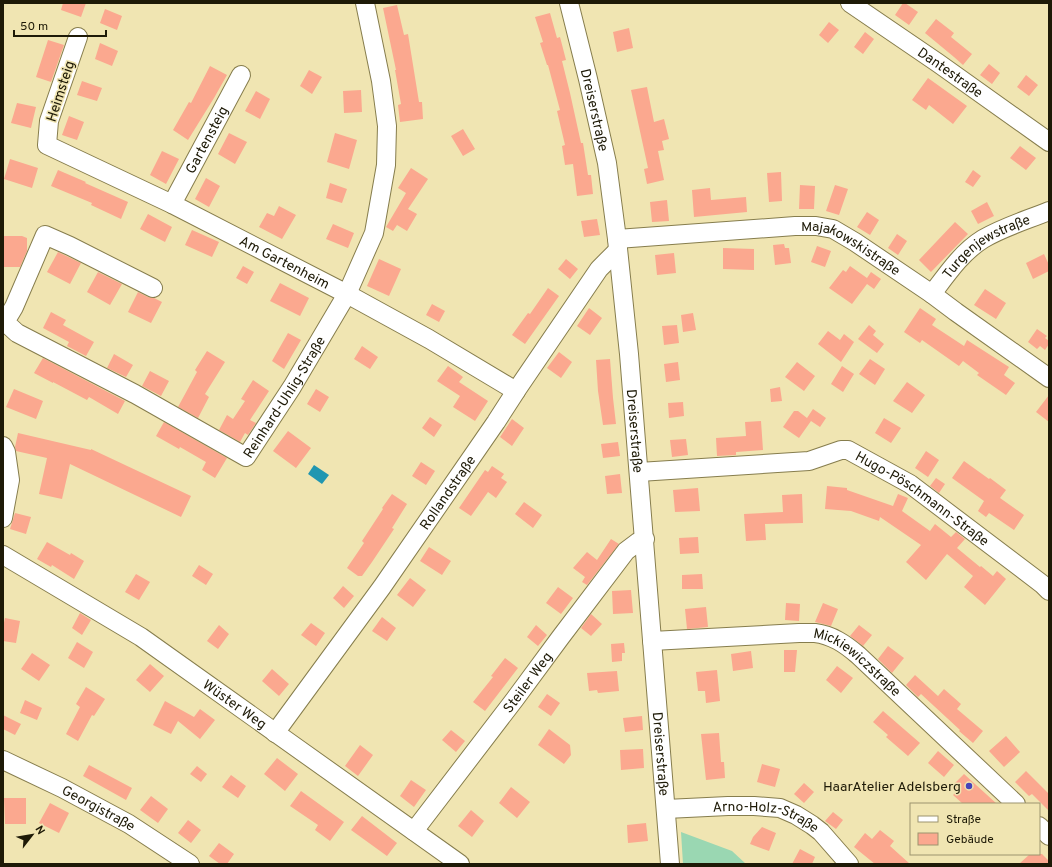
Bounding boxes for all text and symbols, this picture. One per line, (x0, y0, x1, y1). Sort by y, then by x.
scale bar (14, 12, 106, 38)
text: 50 m (20, 19, 48, 35)
street label: Dantestraße (914, 45, 986, 102)
street label: Heimsteig (44, 59, 79, 124)
street label: Dreiserstraße (576, 67, 611, 153)
street label: Gartensteig (183, 104, 233, 177)
street label: Turgenjewstraße (939, 212, 1033, 283)
street label: Majakowskistraße (801, 219, 903, 280)
street label: Am Gartenheim (236, 233, 332, 294)
street label: Reinhard-Uhlig-Straße (240, 334, 330, 462)
street label: Dreiserstraße (622, 388, 646, 474)
street label: Hugo-Pöschmann-Straße (852, 449, 992, 551)
street label: Rollandstraße (417, 453, 480, 534)
street label: Mickiewiczstraße (812, 626, 904, 701)
street label: Steiler Weg (500, 649, 557, 717)
street label: Wüster Weg (199, 677, 269, 734)
street label: Dreiserstraße (648, 711, 672, 797)
place label: HaarAtelier Adelsberg (823, 779, 961, 796)
marker: HaarAtelier Adelsberg (964, 781, 974, 791)
street label: Georgistraße (58, 782, 138, 836)
street label: Arno-Holz-Straße (712, 799, 822, 837)
legend (910, 803, 1040, 855)
text: Straße (946, 812, 981, 828)
north arrow (12, 815, 52, 855)
text: N (32, 823, 48, 837)
text: Gebäude (946, 832, 994, 848)

